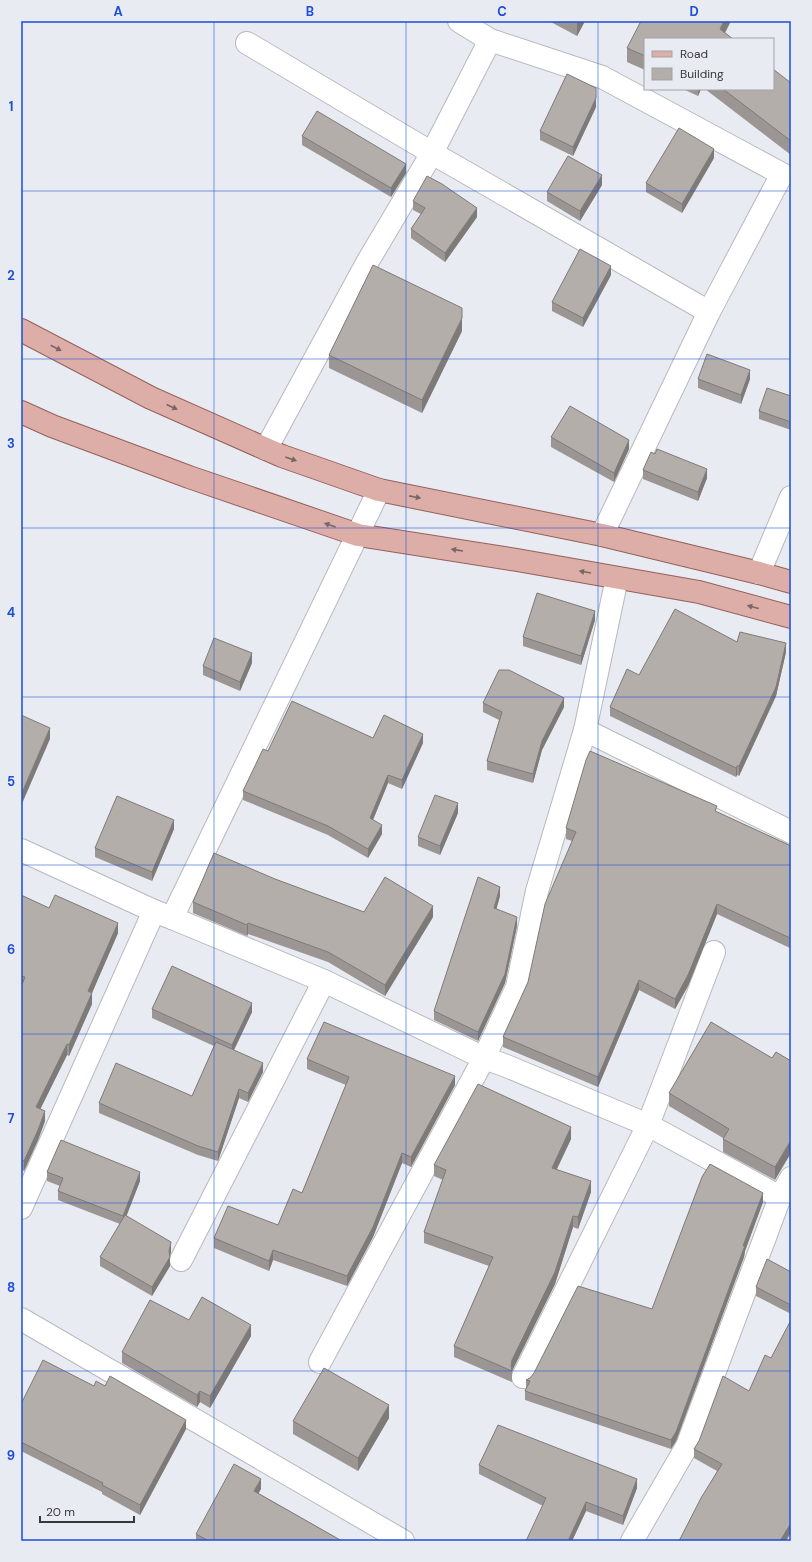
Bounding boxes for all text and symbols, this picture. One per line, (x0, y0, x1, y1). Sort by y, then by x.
text: A (113, 3, 123, 20)
text: B (306, 3, 314, 20)
text: C (497, 3, 507, 20)
text: D (689, 3, 699, 20)
legend (644, 38, 774, 90)
text: Road (680, 46, 708, 62)
text: Building (680, 66, 724, 82)
text: 1 (9, 98, 13, 115)
text: 2 (7, 267, 15, 284)
one-way arrow (50, 345, 61, 351)
one-way arrow (166, 404, 177, 410)
text: 3 (7, 435, 15, 452)
one-way arrow (285, 456, 297, 462)
one-way arrow (409, 494, 421, 500)
one-way arrow (323, 522, 335, 528)
one-way arrow (451, 547, 463, 553)
one-way arrow (579, 569, 591, 575)
text: 4 (7, 604, 15, 621)
one-way arrow (747, 604, 759, 610)
text: 5 (7, 773, 15, 790)
text: 6 (7, 941, 15, 958)
text: 7 (8, 1110, 15, 1127)
text: 8 (7, 1279, 15, 1296)
text: 9 (7, 1447, 15, 1464)
scale bar (40, 1498, 134, 1524)
text: 20 m (46, 1504, 75, 1520)

